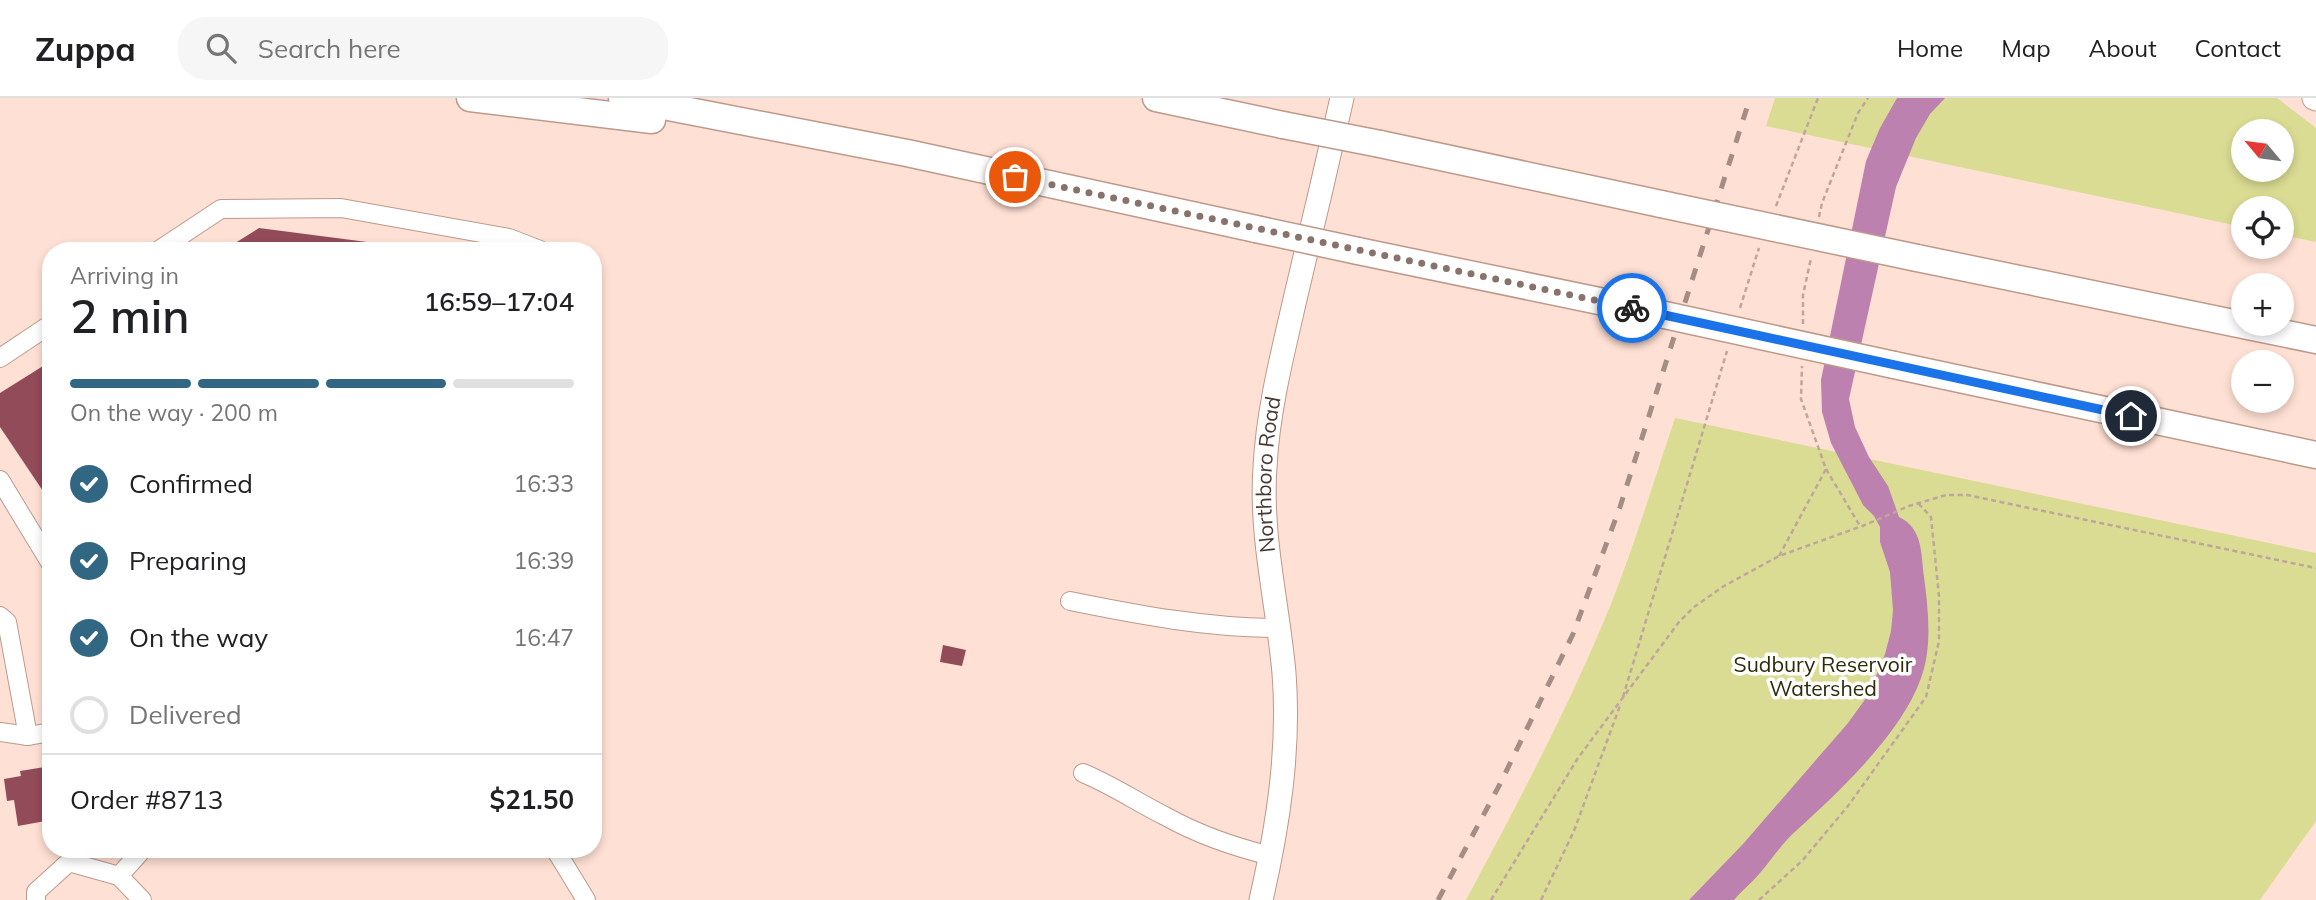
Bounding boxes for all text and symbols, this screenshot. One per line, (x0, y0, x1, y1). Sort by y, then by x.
search box (178, 17, 668, 80)
text: Zuppa (35, 28, 136, 69)
icon: search (202, 29, 240, 67)
text: Search here (258, 32, 401, 65)
text: Home (1897, 33, 1963, 63)
text: Map (2001, 33, 2051, 63)
text: About (2089, 33, 2157, 63)
text: Contact (2195, 33, 2281, 63)
north arrow (2231, 119, 2294, 182)
map controls (2231, 119, 2294, 413)
pin (985, 147, 1045, 207)
icon: bag (996, 158, 1034, 196)
button: locate (2231, 196, 2294, 259)
text: Arriving in (70, 261, 179, 290)
courier (1597, 273, 1667, 343)
button: + (2231, 273, 2294, 336)
text: 16:59–17:04 (424, 285, 574, 318)
text: 2 min (70, 287, 189, 345)
icon: bike (1613, 289, 1651, 327)
button: − (2231, 350, 2294, 413)
pin (2101, 386, 2161, 446)
street label: Northboro Road (1250, 394, 1285, 554)
icon: home (2112, 397, 2150, 435)
text: On the way · 200 m (70, 398, 278, 427)
icon: check (70, 465, 108, 503)
text: Confirmed (129, 467, 253, 500)
text: 16:33 (514, 469, 574, 498)
icon: check (70, 542, 108, 580)
text: Preparing (129, 544, 247, 577)
text: 16:39 (514, 546, 574, 575)
icon: check (70, 619, 108, 657)
text: On the way (129, 621, 268, 654)
text: 16:47 (514, 623, 574, 652)
park label: Sudbury Reservoir Watershed (1734, 651, 1913, 701)
text: Delivered (129, 698, 242, 731)
text: Order #8713 (70, 783, 223, 816)
text: $21.50 (490, 783, 574, 816)

